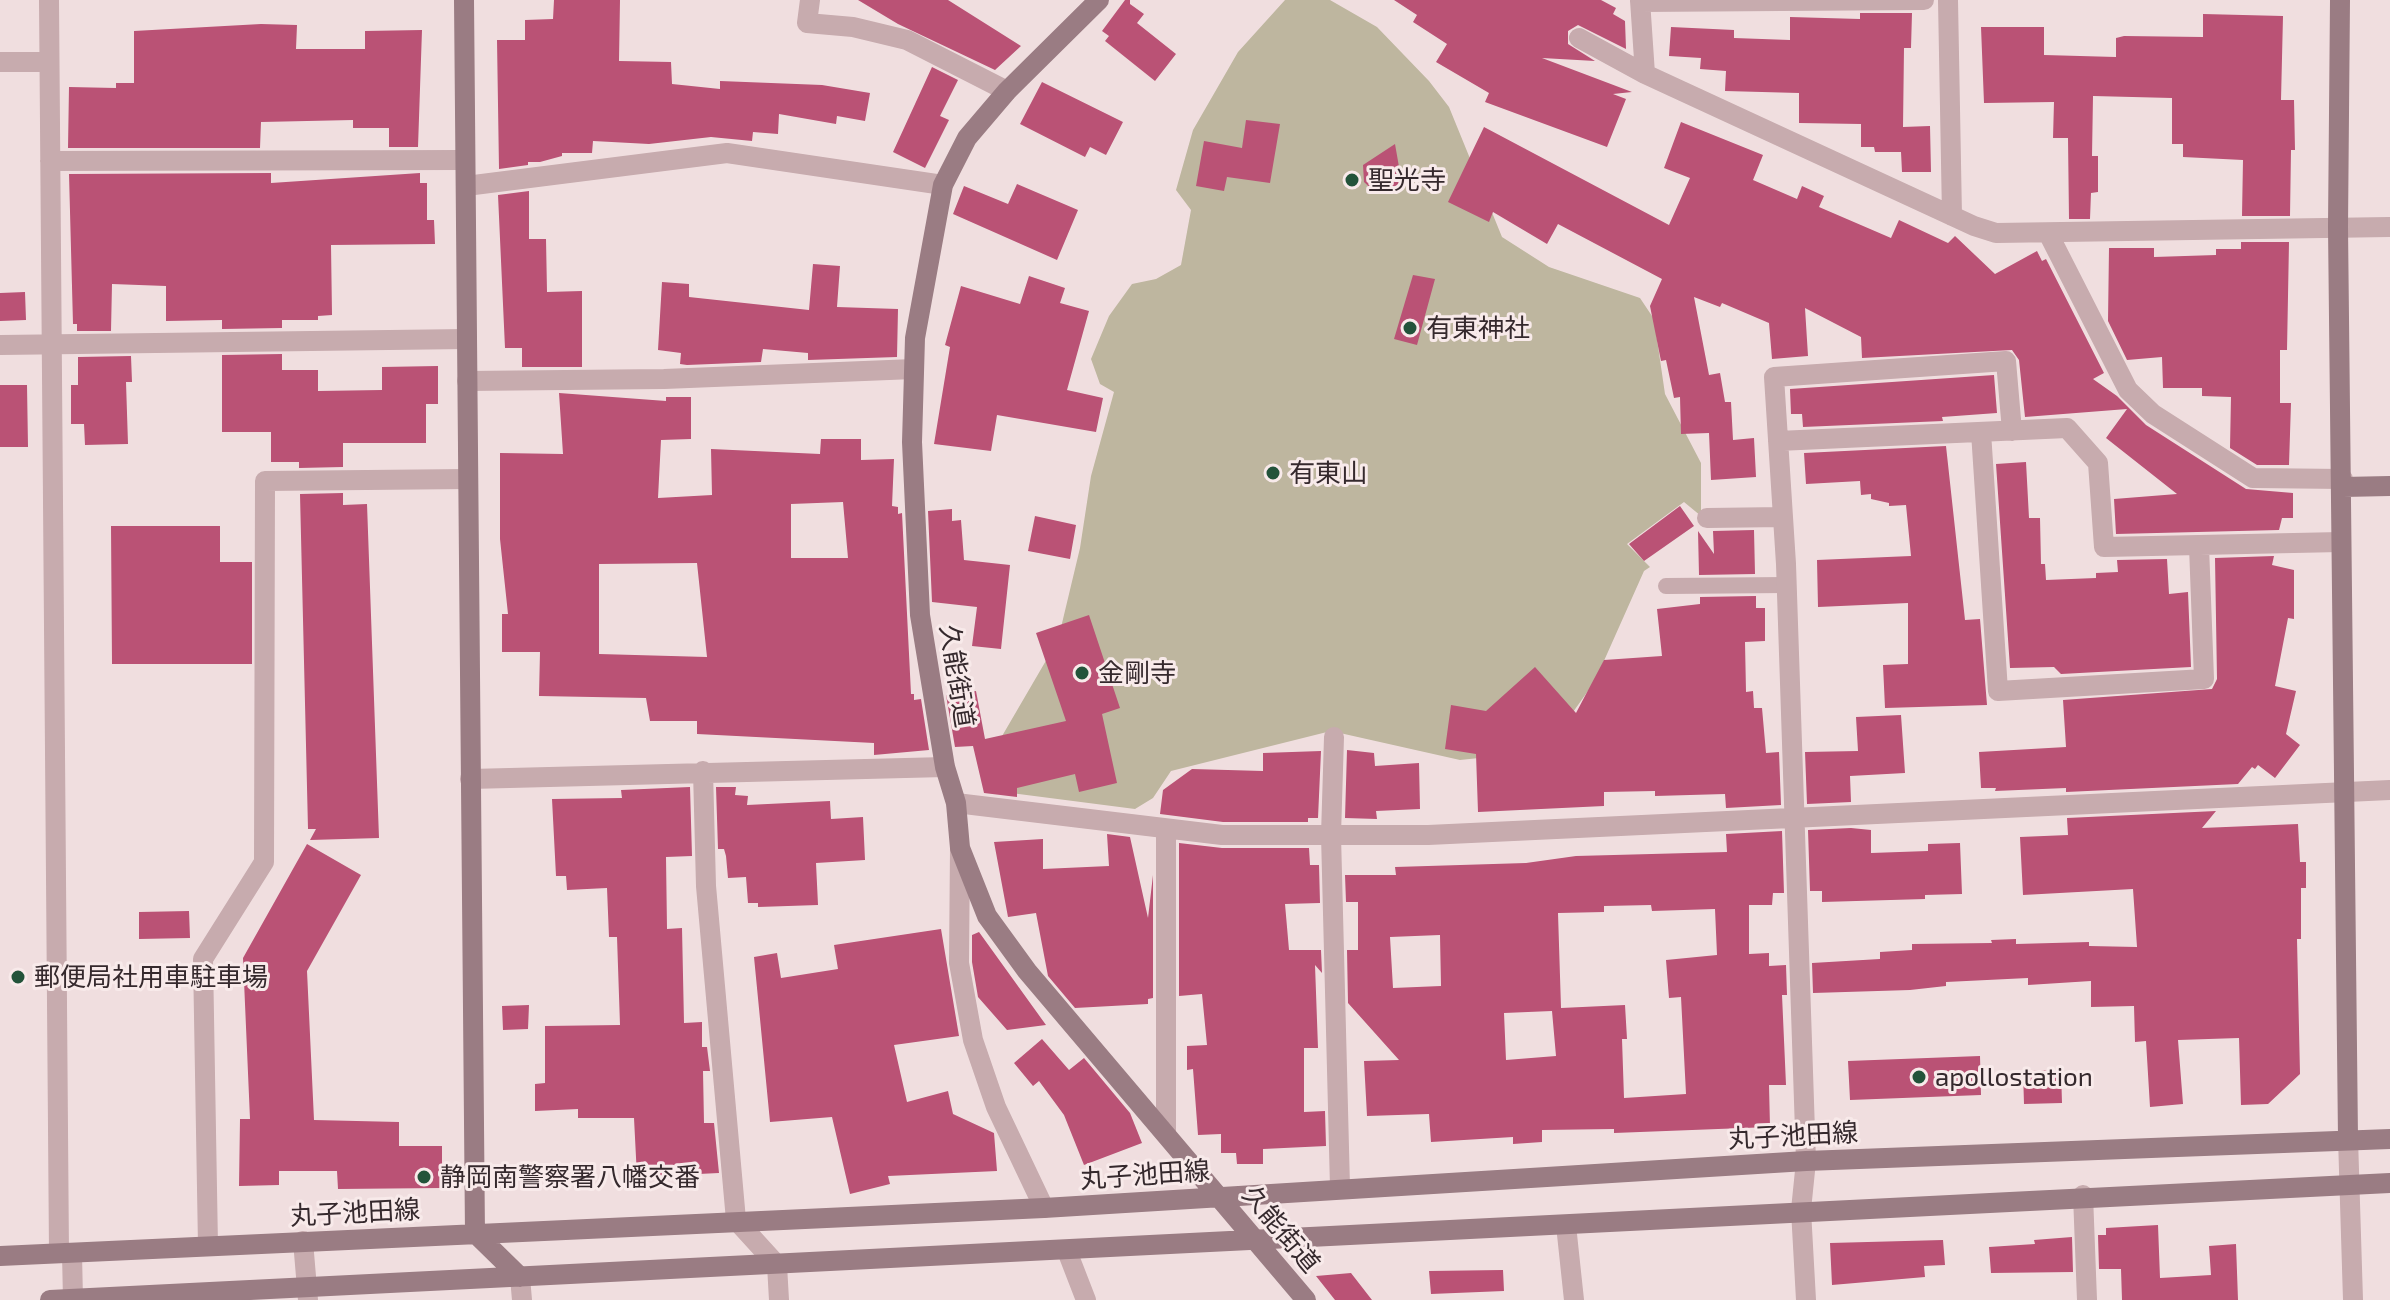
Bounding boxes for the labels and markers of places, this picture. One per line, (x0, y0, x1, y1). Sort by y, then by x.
place label: 聖光寺 (1368, 164, 1446, 196)
marker: 聖光寺 (1343, 171, 1361, 189)
place label: 有東神社 (1426, 312, 1530, 344)
marker: 有東神社 (1401, 319, 1419, 337)
place label: 有東山 (1289, 457, 1367, 489)
marker: 有東山 (1264, 464, 1282, 482)
place label: 金剛寺 (1098, 657, 1176, 689)
marker: 金剛寺 (1073, 664, 1091, 682)
place label: 郵便局社用車駐車場 (34, 961, 268, 993)
marker: 郵便局社用車駐車場 (9, 968, 27, 986)
place label: apollostation (1935, 1061, 2093, 1093)
marker: apollostation (1910, 1068, 1928, 1086)
place label: 静岡南警察署八幡交番 (440, 1161, 700, 1193)
marker: 静岡南警察署八幡交番 (415, 1168, 433, 1186)

